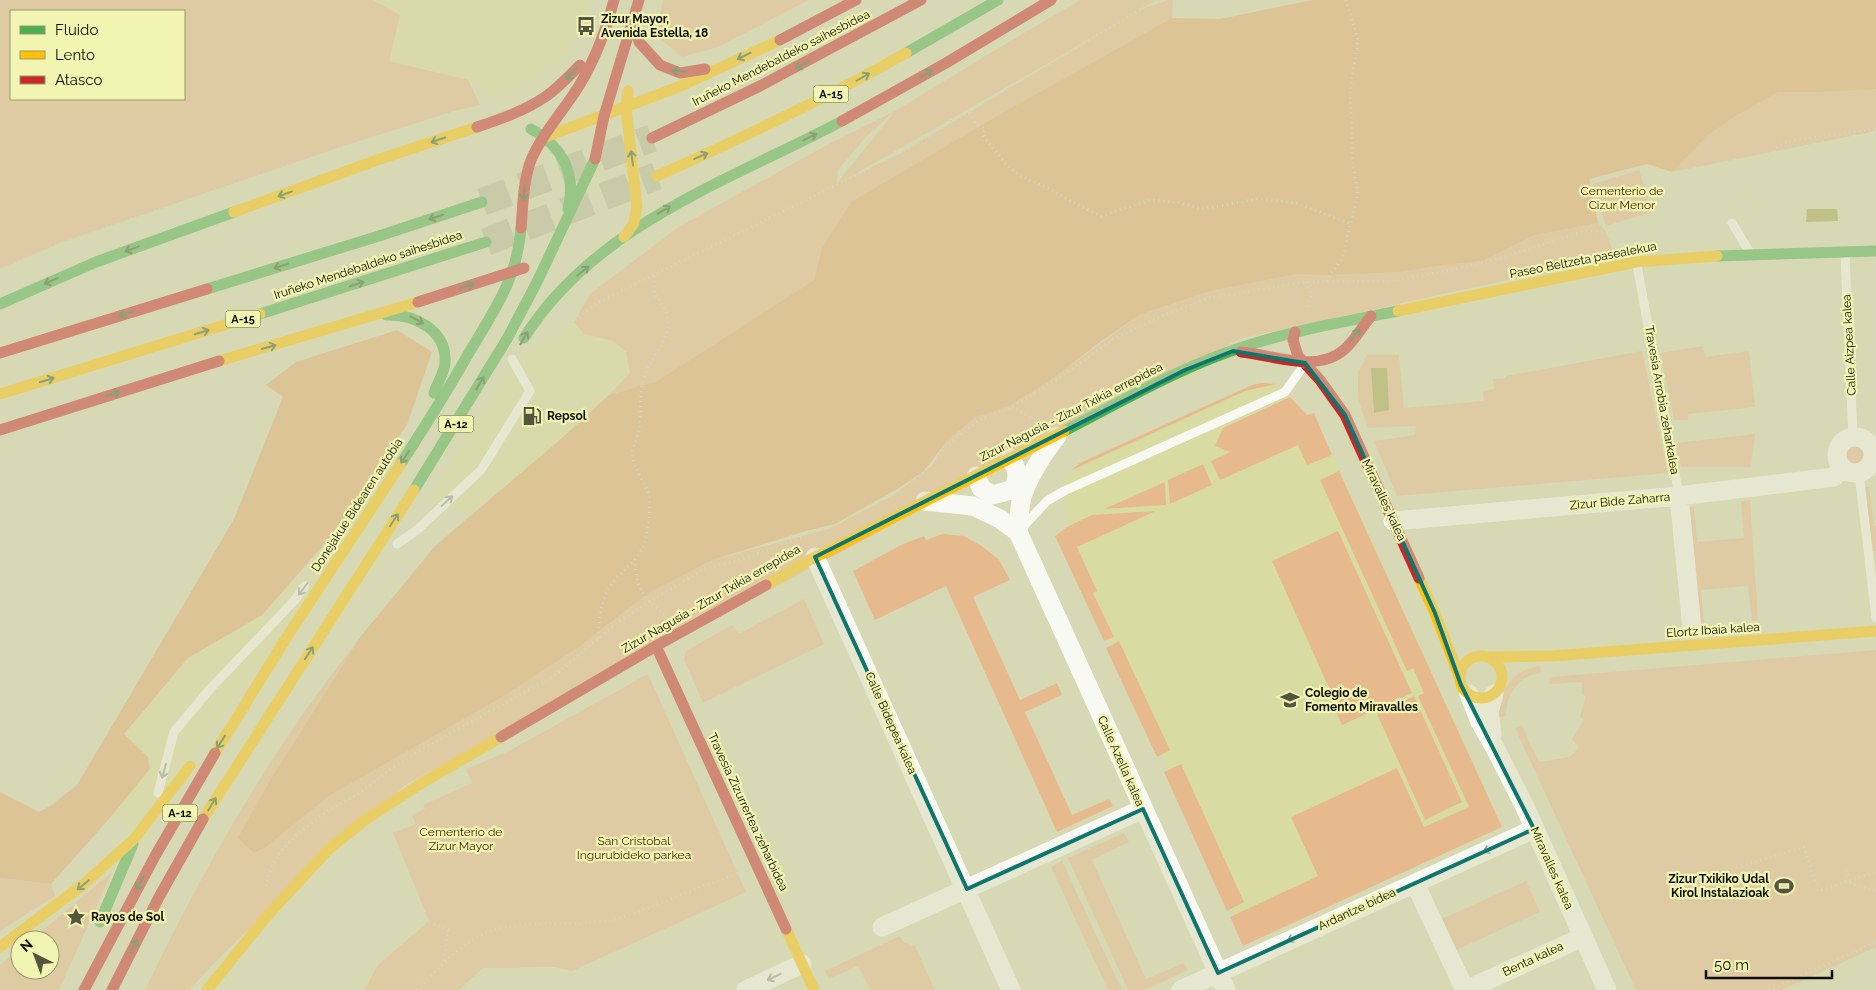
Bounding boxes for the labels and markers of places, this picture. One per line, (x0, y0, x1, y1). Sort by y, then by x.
place label: Zizur Mayor, Avenida Estella, 18 (601, 12, 708, 40)
bus stop icon: Zizur Mayor, Avenida Estella, 18 (575, 15, 597, 37)
fuel station icon: Repsol (521, 405, 543, 427)
place label: Repsol (547, 409, 587, 423)
place label: Colegio de Fomento Miravalles (1305, 686, 1418, 714)
school or university icon: Colegio de Fomento Miravalles (1279, 689, 1301, 711)
place label: Zizur Txikiko Udal Kirol Instalazioak (1668, 872, 1769, 900)
sports icon: Zizur Txikiko Udal Kirol Instalazioak (1773, 875, 1795, 897)
place icon: Rayos de Sol (65, 906, 87, 928)
place label: Rayos de Sol (91, 910, 164, 924)

